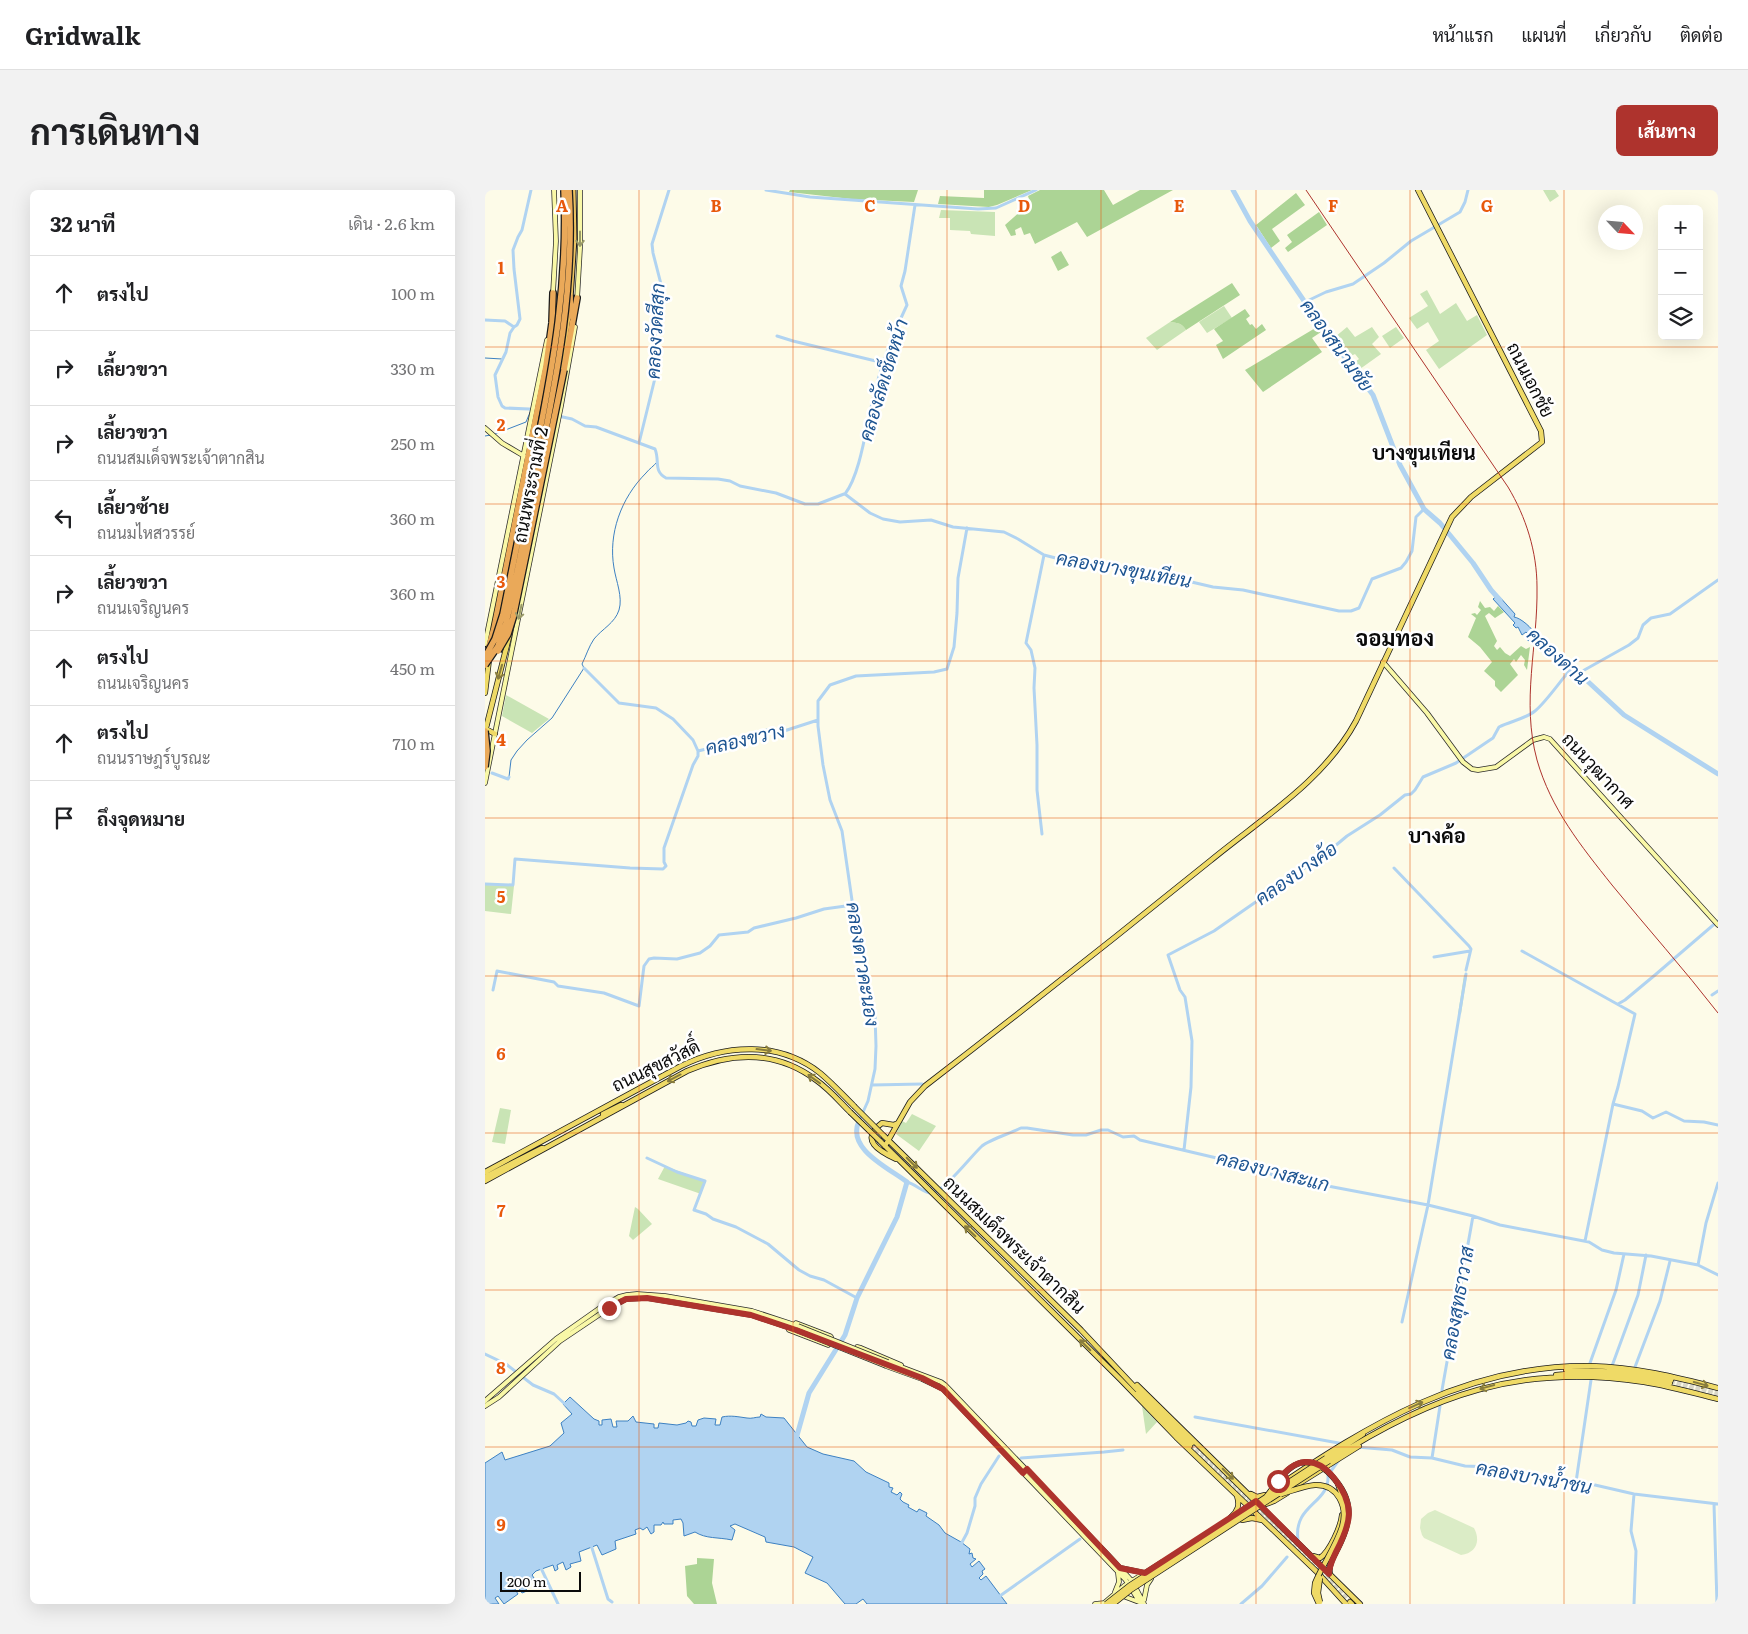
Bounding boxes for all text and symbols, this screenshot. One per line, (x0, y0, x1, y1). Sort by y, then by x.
text: Gridwalk (25, 17, 141, 52)
text: หน้าแรก (1432, 21, 1494, 48)
text: แผนที่ (1522, 21, 1566, 48)
text: เกี่ยวกับ (1594, 21, 1652, 48)
text: ติดต่อ (1680, 21, 1723, 48)
text: การเดินทาง (30, 104, 200, 156)
button: เส้นทาง (1616, 105, 1718, 156)
text: A (556, 193, 568, 217)
text: B (710, 193, 722, 217)
text: C (864, 193, 876, 217)
text: D (1018, 193, 1030, 217)
text: E (1174, 193, 1185, 217)
text: F (1328, 193, 1338, 217)
text: G (1481, 193, 1493, 217)
north arrow (1598, 205, 1643, 250)
map controls (1658, 205, 1703, 340)
button: + (1658, 205, 1703, 250)
text: 32 นาที (50, 207, 115, 238)
text: เดิน · 2.6 km (348, 211, 435, 235)
one-way arrow (575, 230, 585, 246)
button: − (1658, 250, 1703, 295)
text: 1 (498, 255, 505, 279)
icon: ahead (50, 279, 78, 307)
text: ตรงไป (97, 279, 149, 307)
text: 100 m (391, 281, 435, 305)
water label: คลองวัดสีสุก (638, 282, 671, 380)
water label: คลองสนามชัย (1295, 292, 1381, 397)
button: layers (1658, 295, 1703, 340)
water label: คลองลัดเช็ดหน้า (850, 315, 914, 444)
street label: ถนนเอกชัย (1501, 337, 1562, 422)
icon: right (50, 354, 78, 382)
text: เลี้ยวขวา (97, 354, 168, 382)
text: 330 m (390, 356, 435, 380)
text: 2 (497, 412, 506, 436)
text: เลี้ยวขวา (97, 417, 168, 445)
street label: ถนนพระรามที่ 2 (504, 424, 554, 545)
icon: right (50, 429, 78, 457)
text: 250 m (391, 431, 435, 455)
district label: บางขุนเทียน (1372, 436, 1476, 468)
text: ถนนสมเด็จพระเจ้าตากสิน (97, 445, 265, 469)
text: เลี้ยวซ้าย (97, 492, 169, 520)
icon: left (50, 504, 78, 532)
text: 360 m (390, 506, 435, 530)
text: ถนนมไหสวรรย์ (97, 520, 195, 544)
water label: คลองบางขุนเทียน (1054, 542, 1194, 594)
text: เลี้ยวขวา (97, 567, 168, 595)
text: 3 (497, 569, 506, 593)
icon: right (50, 579, 78, 607)
text: 360 m (390, 581, 435, 605)
text: ถนนเจริญนคร (97, 595, 189, 619)
one-way arrow (515, 603, 525, 619)
district label: จอมทอง (1356, 620, 1434, 653)
water label: คลองด่าน (1521, 620, 1596, 691)
text: ตรงไป (97, 642, 149, 670)
icon: ahead (50, 654, 78, 682)
text: 450 m (390, 656, 435, 680)
one-way arrow (495, 663, 505, 679)
text: ถนนเจริญนคร (97, 670, 189, 694)
water label: คลองขวาง (702, 715, 788, 761)
text: ตรงไป (97, 717, 149, 745)
street label: ถนนวุฒากาศ (1556, 726, 1642, 814)
text: 4 (496, 727, 506, 751)
icon: ahead (50, 729, 78, 757)
text: 710 m (392, 731, 435, 755)
text: ถนนราษฎร์บูรณะ (97, 745, 210, 769)
icon: arrive (50, 804, 78, 832)
text: ถึงจุดหมาย (97, 804, 185, 832)
district label: บางค้อ (1408, 819, 1466, 849)
water label: คลองบางค้อ (1248, 833, 1342, 911)
text: 5 (497, 884, 506, 908)
water label: คลองดาวคะนอง (840, 899, 888, 1029)
street label: ถนนสุขสวัสดิ์ (606, 1031, 704, 1098)
text: 6 (496, 1041, 506, 1065)
one-way arrow (756, 1045, 772, 1055)
one-way arrow (667, 1074, 681, 1084)
one-way arrow (808, 1074, 822, 1084)
water label: คลองบางสะแก (1214, 1142, 1333, 1198)
one-way arrow (905, 1157, 917, 1169)
street label: ถนนสมเด็จพระเจ้าตากสิน (938, 1169, 1092, 1319)
text: 7 (497, 1198, 506, 1222)
one-way arrow (964, 1224, 976, 1237)
water label: คลองสุทธาวาส (1432, 1243, 1480, 1362)
route end (598, 1297, 621, 1320)
one-way arrow (1079, 1339, 1092, 1351)
text: 8 (496, 1355, 506, 1379)
one-way arrow (1693, 1379, 1709, 1389)
one-way arrow (1479, 1383, 1495, 1392)
one-way arrow (1408, 1399, 1423, 1409)
water label: คลองบางน้ำชน (1474, 1452, 1594, 1500)
one-way arrow (1222, 1468, 1235, 1480)
route start (1267, 1470, 1290, 1493)
text: 9 (496, 1512, 506, 1536)
scale bar (500, 1569, 581, 1592)
text: 200 m (507, 1571, 547, 1591)

